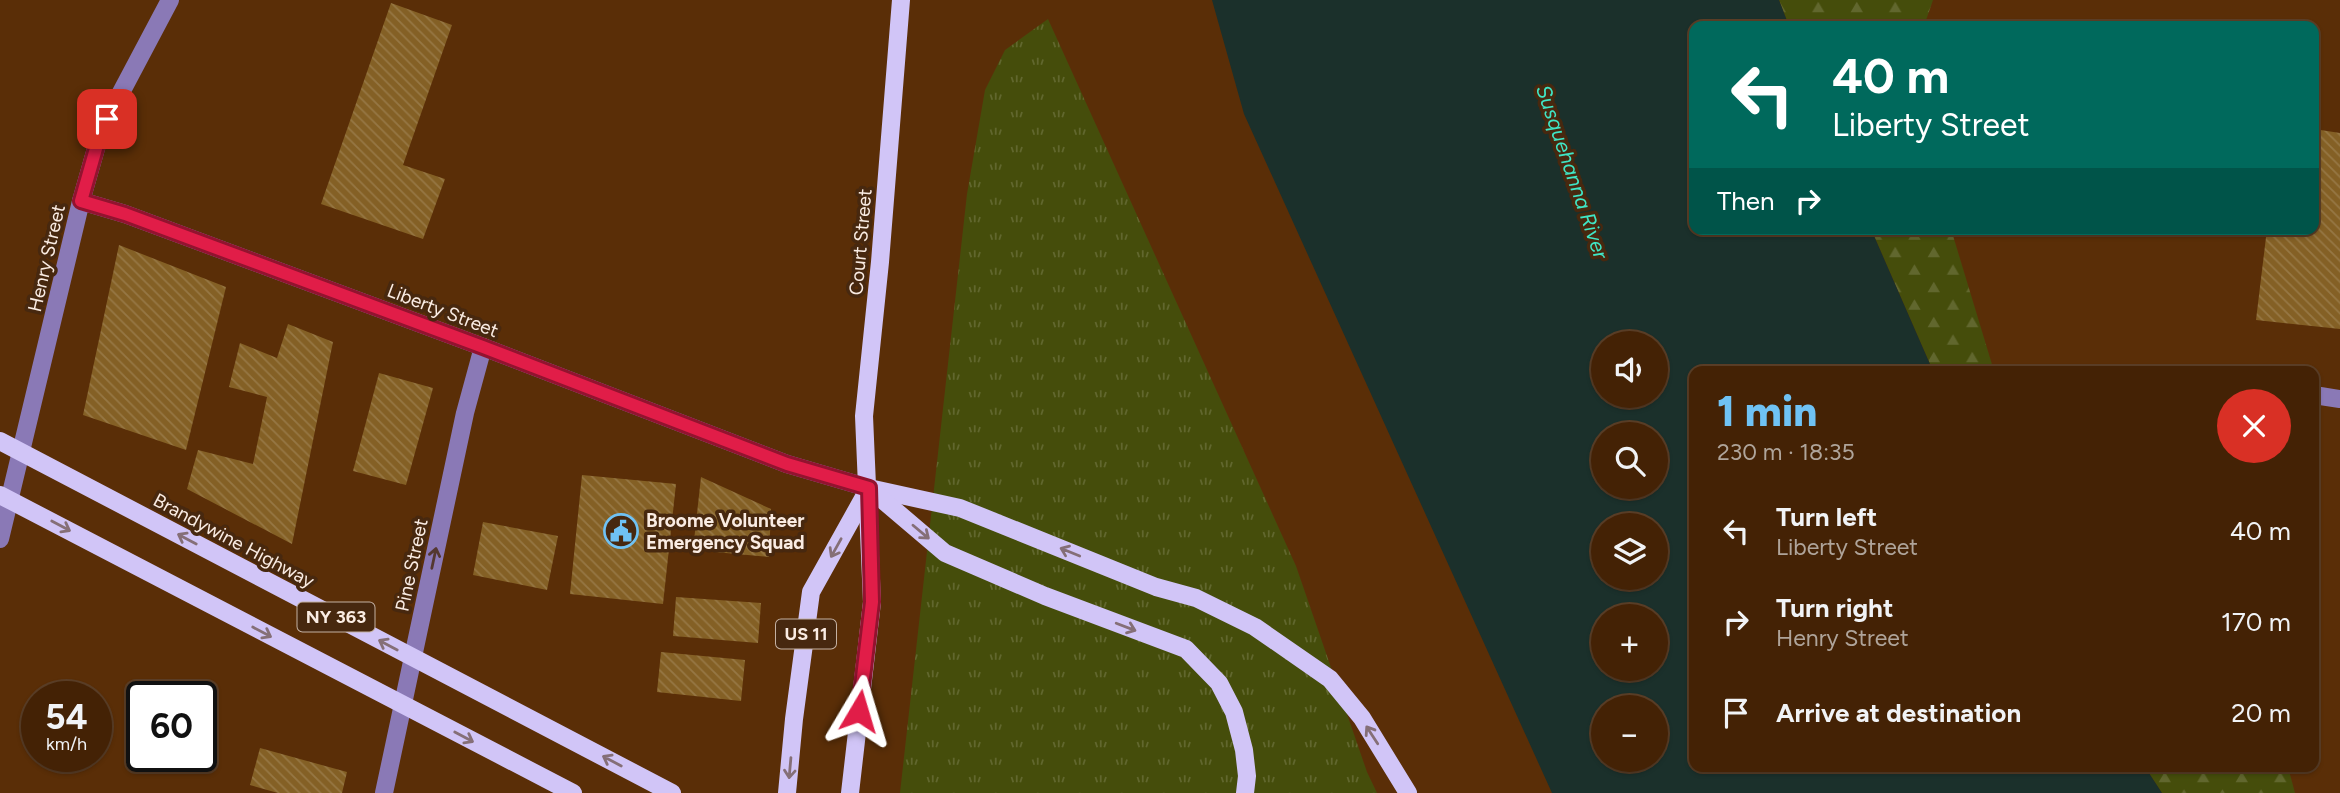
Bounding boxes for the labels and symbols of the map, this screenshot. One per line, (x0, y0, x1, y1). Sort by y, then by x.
water label: Susquehanna River (1531, 81, 1614, 263)
pin (77, 89, 137, 149)
street label: Court Street (844, 188, 877, 296)
street label: Henry Street (23, 202, 70, 314)
street label: Liberty Street (384, 279, 502, 342)
street label: Brandywine Highway (149, 488, 318, 593)
place label: Broome Volunteer Emergency Squad (646, 509, 805, 554)
public building icon: Broome Volunteer Emergency Squad (602, 512, 640, 550)
street label: Pine Street (390, 517, 433, 614)
one-way arrow (50, 520, 70, 534)
one-way arrow (911, 524, 929, 540)
one-way arrow (177, 532, 198, 545)
one-way arrow (828, 537, 842, 558)
one-way arrow (1060, 545, 1081, 558)
one-way arrow (427, 547, 441, 570)
road number: NY 363 (298, 602, 374, 632)
road number: US 11 (776, 620, 836, 648)
one-way arrow (1115, 621, 1137, 634)
one-way arrow (251, 625, 272, 639)
one-way arrow (379, 637, 399, 651)
position arrow (822, 674, 896, 748)
speed limit sign: 60 (126, 681, 217, 772)
one-way arrow (1365, 725, 1379, 745)
one-way arrow (453, 730, 474, 744)
one-way arrow (602, 754, 623, 768)
one-way arrow (783, 756, 796, 778)

